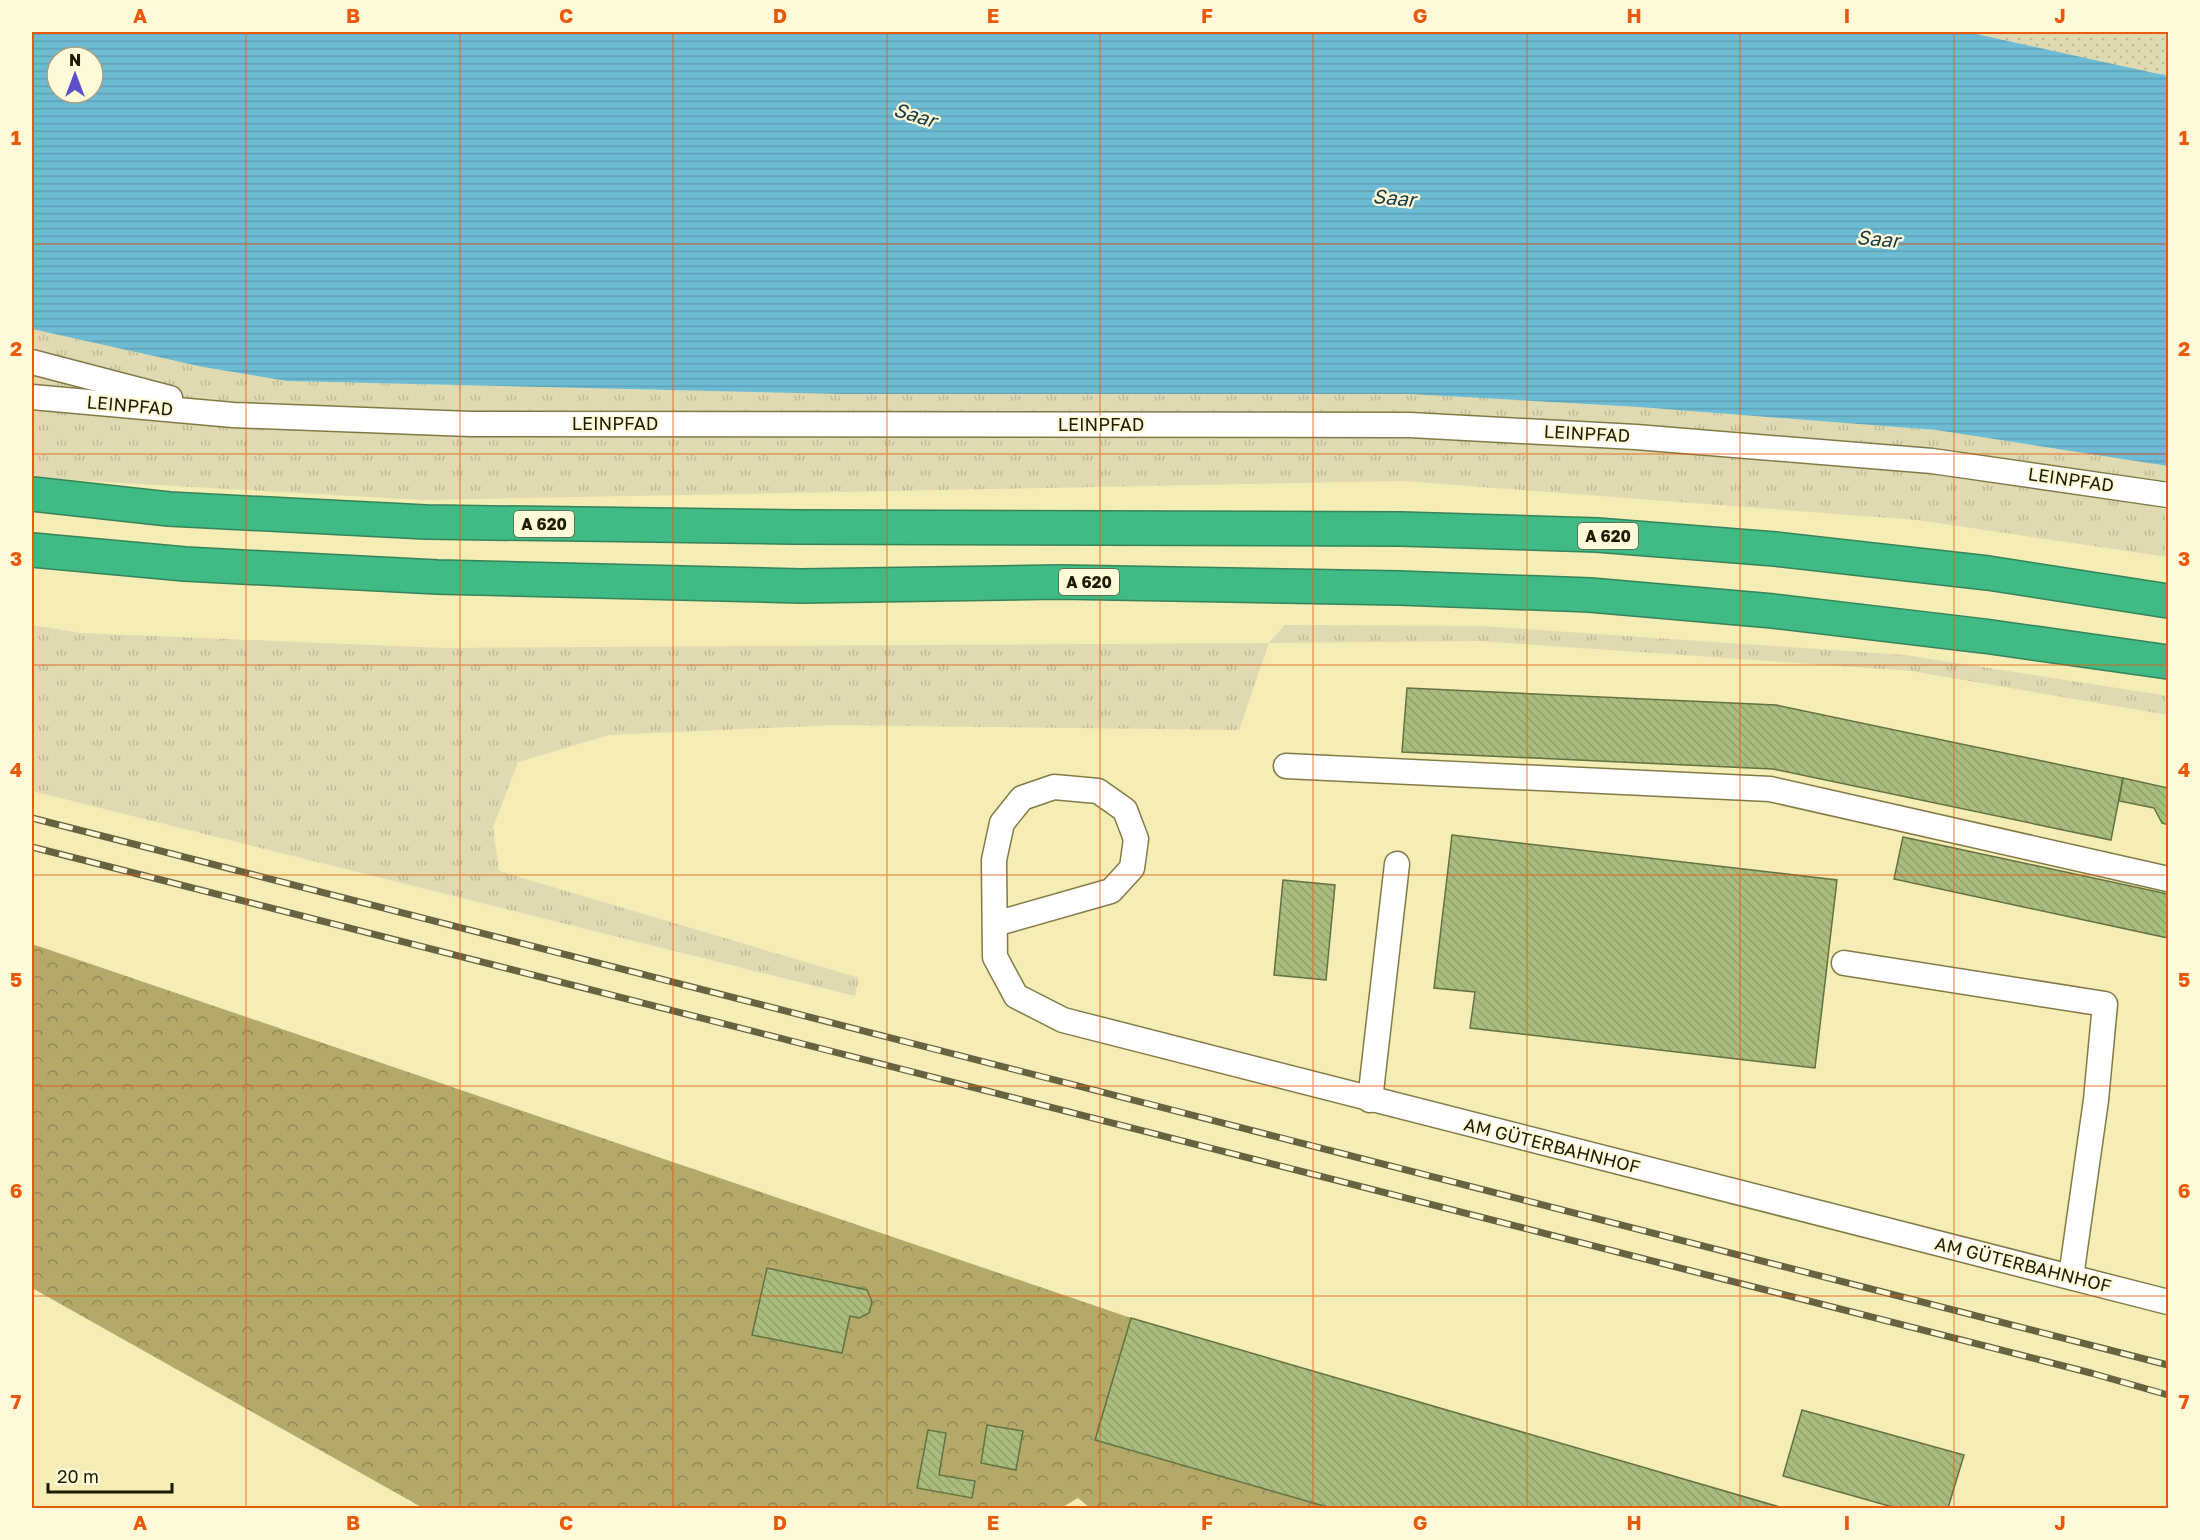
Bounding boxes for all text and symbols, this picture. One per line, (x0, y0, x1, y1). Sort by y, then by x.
text: A (133, 3, 147, 27)
text: B (346, 3, 360, 27)
text: C (559, 3, 573, 27)
text: D (773, 3, 787, 27)
text: E (987, 3, 999, 27)
text: F (1201, 3, 1213, 27)
text: G (1413, 3, 1427, 27)
text: H (1626, 3, 1642, 27)
text: I (1844, 3, 1850, 27)
text: J (2054, 3, 2066, 27)
north arrow (45, 45, 105, 105)
text: N (69, 50, 81, 70)
water label: Saar (891, 96, 943, 133)
text: 1 (11, 125, 21, 149)
text: 1 (2179, 125, 2189, 149)
water label: Saar (1372, 183, 1420, 211)
water label: Saar (1856, 224, 1904, 252)
text: 2 (10, 336, 22, 360)
text: 2 (2178, 336, 2190, 360)
street label: LEINPFAD (86, 390, 174, 420)
street label: LEINPFAD (572, 412, 658, 434)
street label: LEINPFAD (1058, 413, 1144, 435)
street label: LEINPFAD (1543, 420, 1631, 446)
street label: LEINPFAD (2027, 462, 2116, 496)
road number: A 620 (514, 511, 574, 537)
road number: A 620 (1578, 523, 1638, 549)
text: 3 (10, 546, 22, 570)
text: 3 (2178, 546, 2190, 570)
road number: A 620 (1059, 569, 1119, 595)
text: 4 (10, 757, 22, 781)
text: 4 (2178, 757, 2190, 781)
text: 5 (10, 967, 22, 991)
text: 5 (2178, 967, 2190, 991)
street label: AM GÜTERBAHNHOF (1462, 1112, 1643, 1178)
text: 6 (10, 1178, 22, 1202)
text: 6 (2178, 1178, 2190, 1202)
street label: AM GÜTERBAHNHOF (1933, 1231, 2114, 1297)
text: 7 (11, 1389, 22, 1413)
text: 7 (2179, 1389, 2190, 1413)
scale bar (48, 1456, 172, 1494)
text: 20 m (57, 1465, 99, 1487)
text: A (133, 1510, 147, 1534)
text: B (346, 1510, 360, 1534)
text: C (559, 1510, 573, 1534)
text: D (773, 1510, 787, 1534)
text: E (987, 1510, 999, 1534)
text: F (1201, 1510, 1213, 1534)
text: G (1413, 1510, 1427, 1534)
text: H (1626, 1510, 1642, 1534)
text: I (1844, 1510, 1850, 1534)
text: J (2054, 1510, 2066, 1534)

